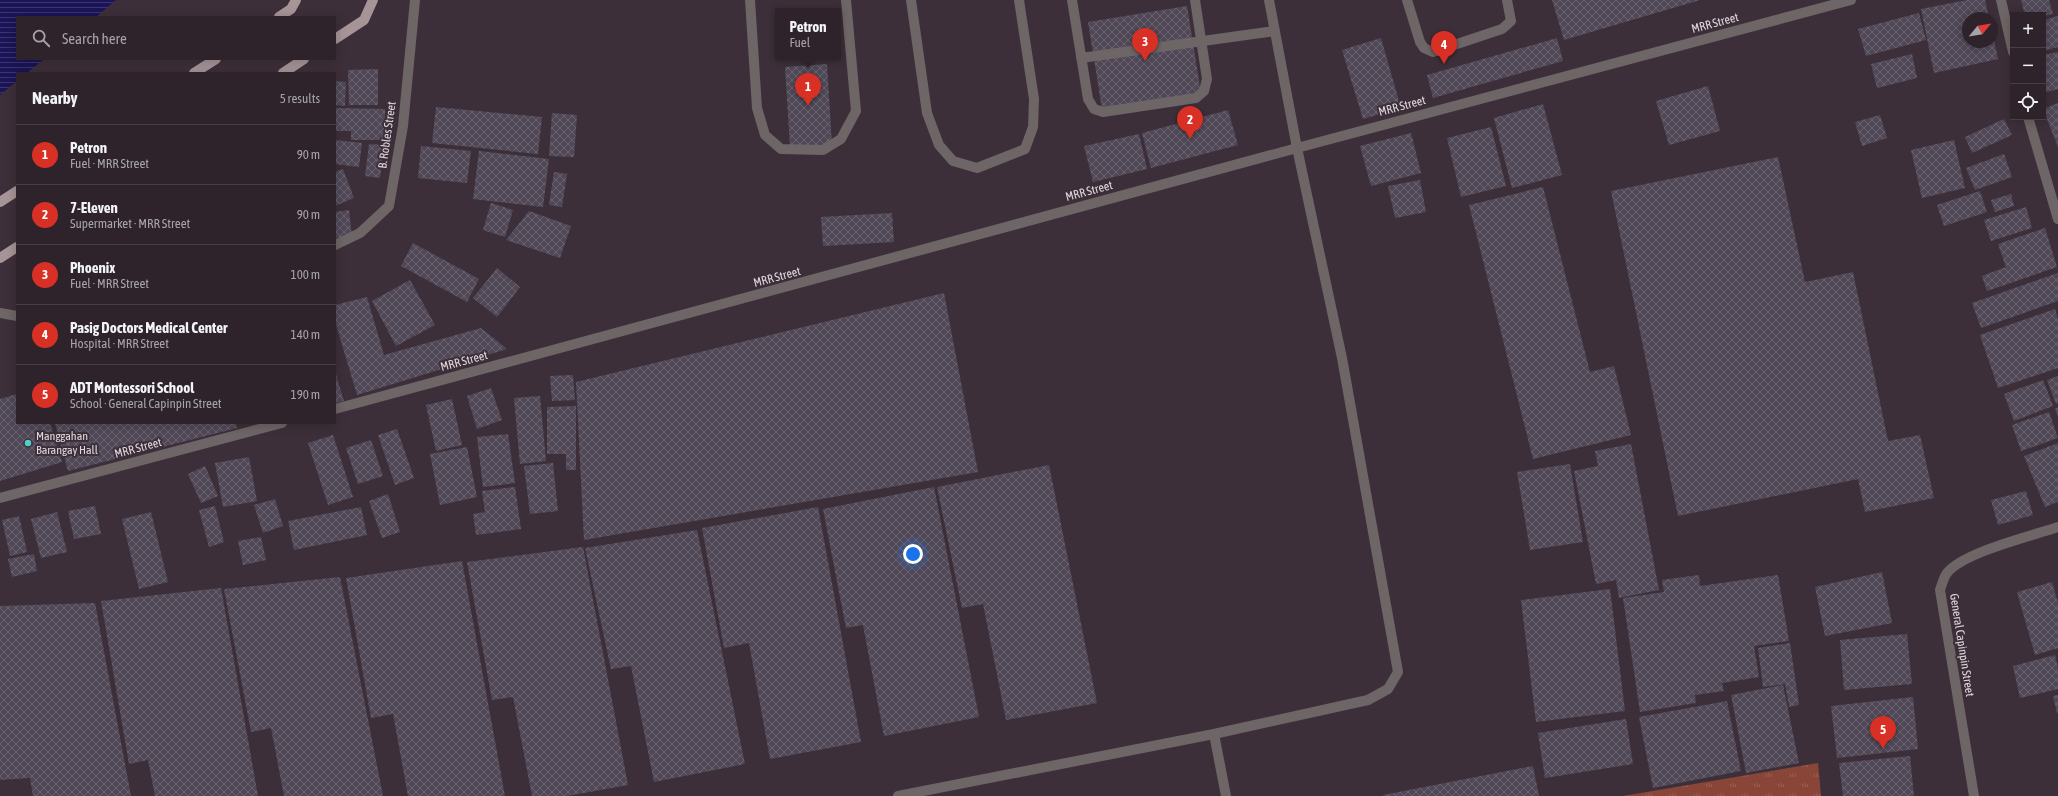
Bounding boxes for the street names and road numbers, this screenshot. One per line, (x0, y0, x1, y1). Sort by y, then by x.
street label: MRR Street (1690, 10, 1741, 36)
street label: MRR Street (1377, 93, 1428, 119)
street label: B. Robles Street (375, 100, 399, 169)
street label: MRR Street (1064, 178, 1115, 204)
street label: MRR Street (752, 264, 803, 290)
street label: MRR Street (439, 348, 490, 374)
street label: MRR Street (113, 435, 164, 461)
street label: General Capinpin Street (1947, 592, 1977, 698)

